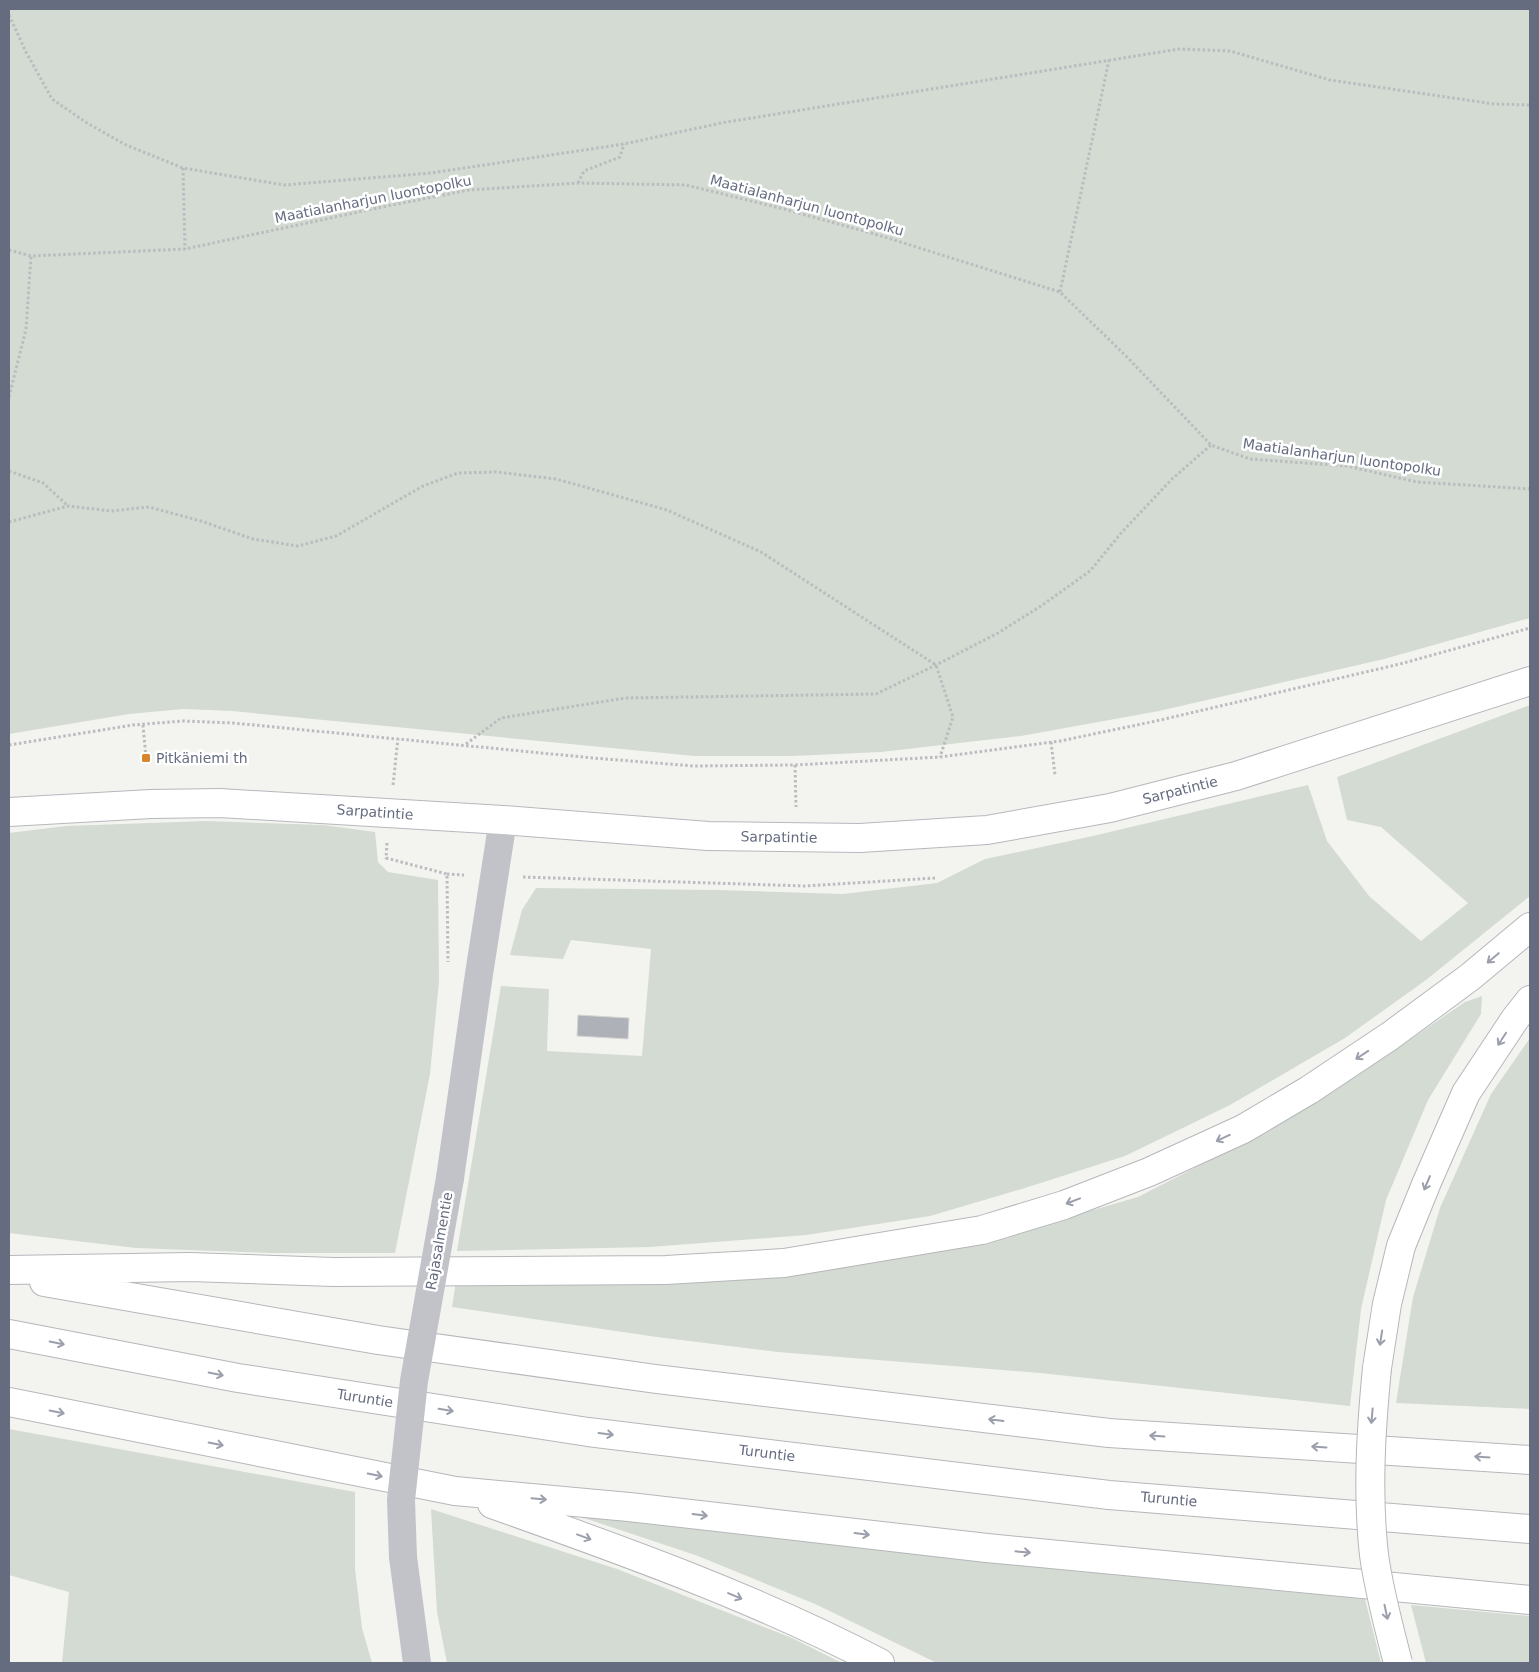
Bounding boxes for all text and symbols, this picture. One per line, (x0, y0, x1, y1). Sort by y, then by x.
street label: Maatialanharjun luontopolku (708, 171, 906, 239)
street label: Maatialanharjun luontopolku (273, 172, 473, 226)
street label: Maatialanharjun luontopolku (1242, 435, 1442, 479)
place label: Pitkäniemi th (156, 750, 248, 766)
marker: Pitkäniemi th (140, 752, 152, 764)
street label: Sarpatintie (1141, 773, 1219, 807)
street label: Sarpatintie (336, 801, 414, 823)
street label: Sarpatintie (740, 828, 818, 846)
one-way arrow (1487, 953, 1500, 964)
one-way arrow (1496, 1032, 1506, 1046)
one-way arrow (1355, 1049, 1369, 1060)
one-way arrow (1216, 1134, 1231, 1144)
one-way arrow (1421, 1175, 1431, 1190)
street label: Rajasalmentie (422, 1191, 456, 1291)
one-way arrow (1066, 1197, 1082, 1206)
one-way arrow (1376, 1330, 1386, 1346)
one-way arrow (48, 1339, 64, 1348)
one-way arrow (208, 1370, 224, 1380)
street label: Turuntie (335, 1385, 394, 1410)
one-way arrow (437, 1406, 453, 1416)
one-way arrow (48, 1408, 64, 1417)
one-way arrow (1368, 1408, 1377, 1424)
one-way arrow (988, 1415, 1004, 1425)
one-way arrow (598, 1429, 614, 1439)
one-way arrow (1150, 1432, 1166, 1441)
one-way arrow (208, 1439, 224, 1449)
street label: Turuntie (737, 1441, 796, 1464)
one-way arrow (1312, 1442, 1328, 1451)
one-way arrow (1474, 1453, 1490, 1462)
one-way arrow (367, 1471, 383, 1481)
street label: Turuntie (1139, 1488, 1198, 1509)
one-way arrow (530, 1494, 546, 1503)
one-way arrow (692, 1510, 708, 1520)
one-way arrow (853, 1529, 869, 1539)
one-way arrow (575, 1533, 591, 1542)
one-way arrow (1015, 1547, 1031, 1557)
one-way arrow (727, 1591, 742, 1601)
one-way arrow (1382, 1604, 1391, 1620)

